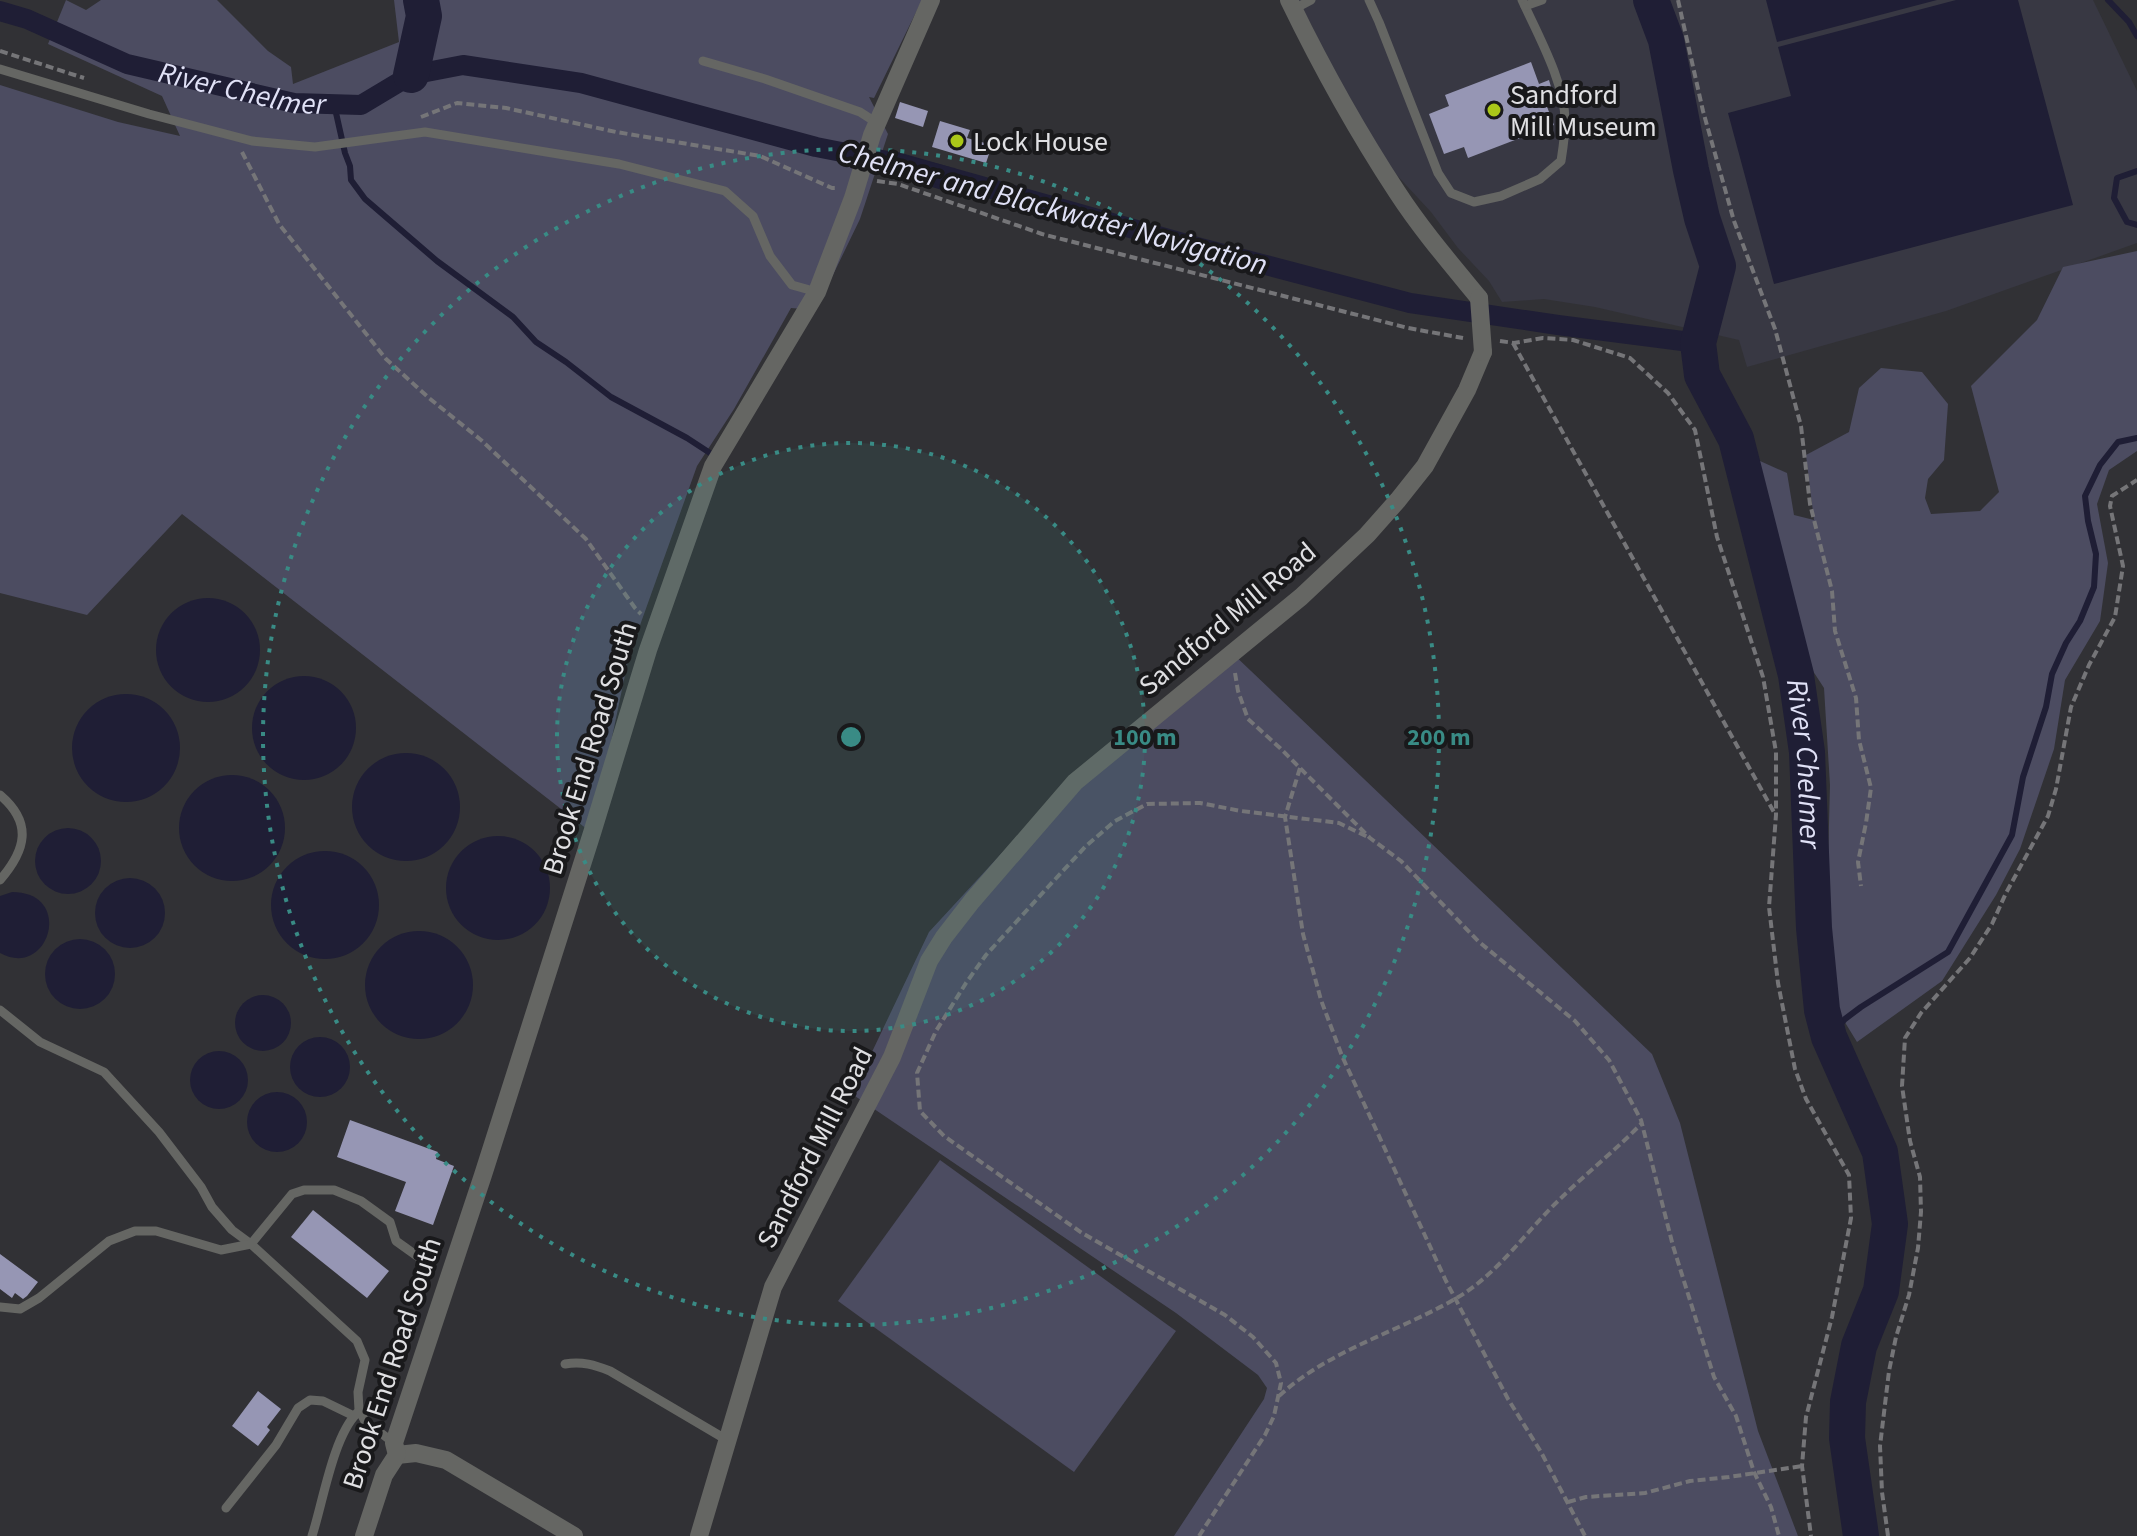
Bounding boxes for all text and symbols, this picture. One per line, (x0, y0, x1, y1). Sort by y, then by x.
water label: River Chelmer (154, 51, 328, 126)
place label: Sandford Mill Museum (1510, 75, 1657, 147)
marker: Sandford Mill Museum (1485, 101, 1503, 119)
place label: Lock House (973, 122, 1108, 162)
water label: Chelmer and Blackwater Navigation (833, 130, 1272, 287)
marker: Lock House (948, 132, 966, 150)
street label: Sandford Mill Road (1130, 532, 1325, 705)
street label: Brook End Road South (532, 617, 647, 880)
water label: River Chelmer (1775, 676, 1832, 851)
text: 100 m (1113, 720, 1177, 755)
text: 200 m (1407, 720, 1471, 755)
centre of rings (837, 723, 865, 751)
street label: Sandford Mill Road (747, 1040, 883, 1255)
street label: Brook End Road South (332, 1232, 452, 1494)

